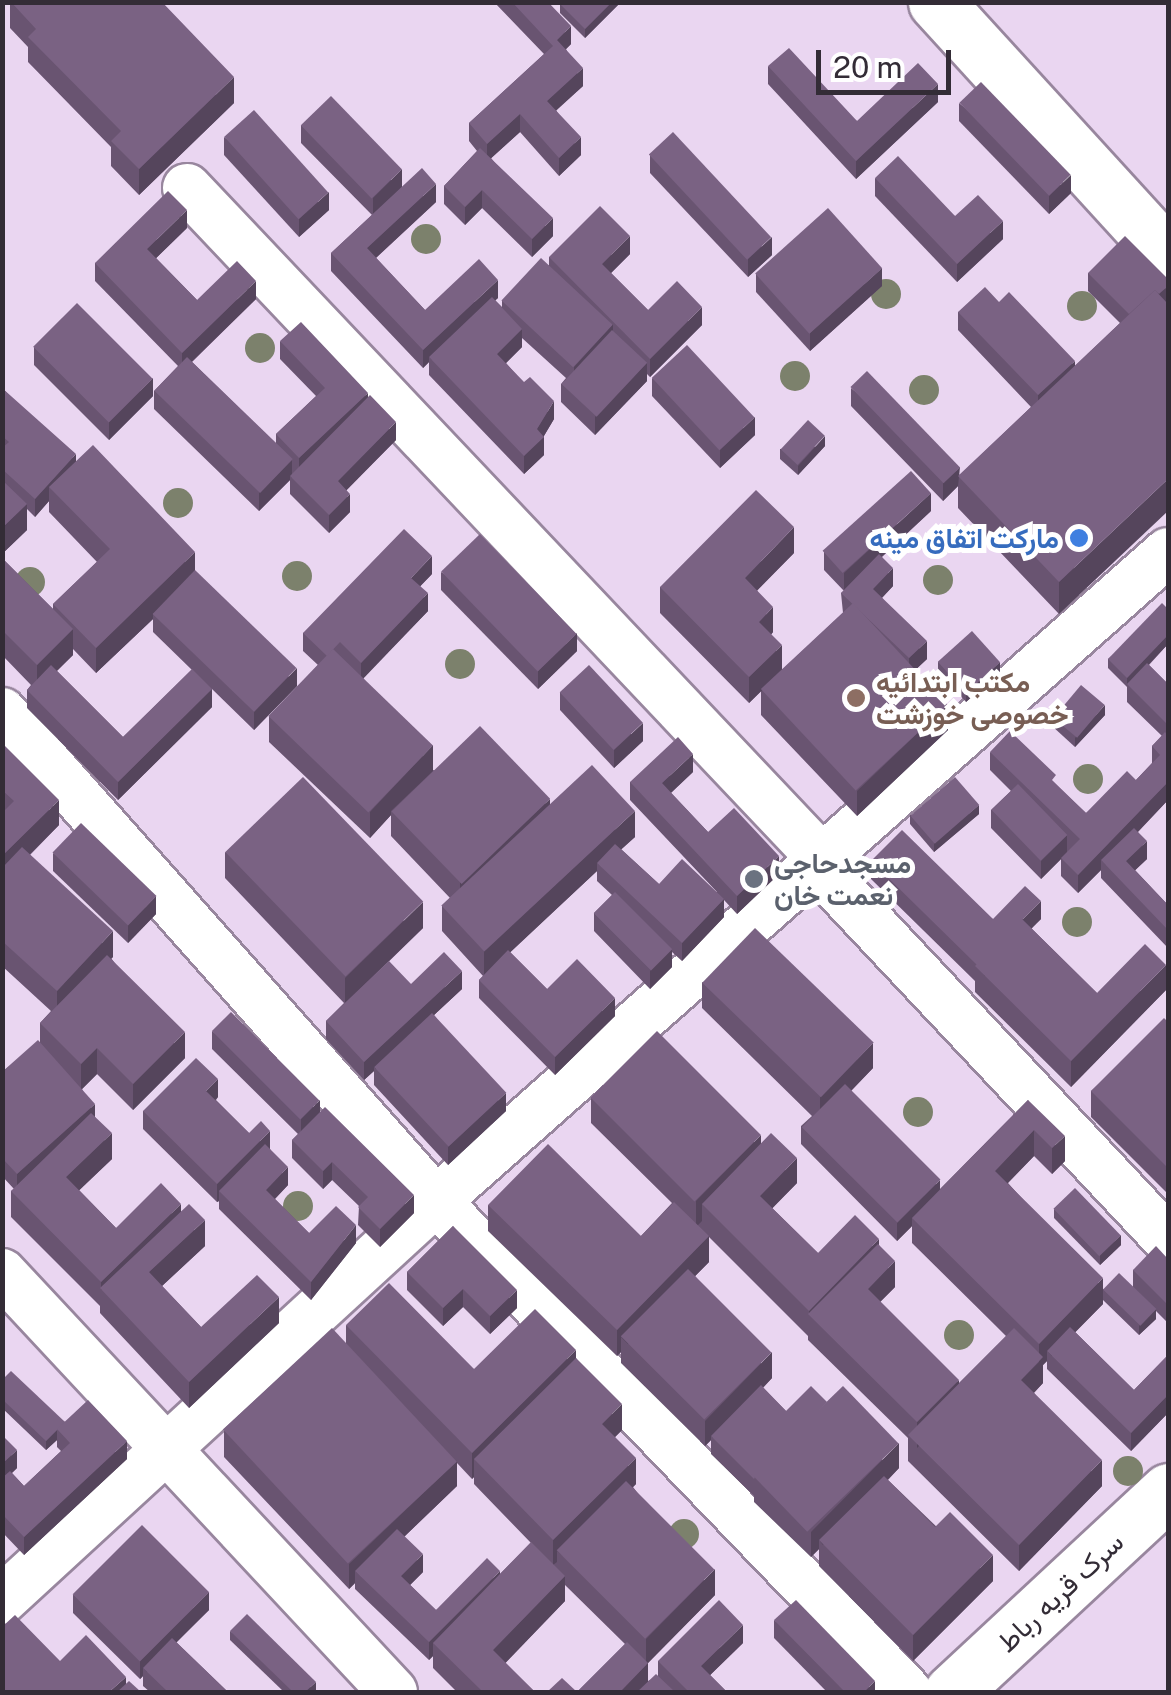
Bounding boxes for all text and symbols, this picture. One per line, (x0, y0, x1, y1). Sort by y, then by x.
scale bar (821, 30, 956, 92)
text: 20 m (833, 49, 902, 85)
place label: مارکت اتفاق مینه (870, 521, 1059, 555)
marker: مارکت اتفاق مینه (1068, 527, 1090, 549)
place label: مکتب ابتدائیه خصوصی خوزشت (876, 665, 1068, 731)
marker: مکتب ابتدائیه خصوصی خوزشت (845, 687, 867, 709)
place label: مسجدحاجی نعمت خان (774, 846, 911, 912)
marker: مسجدحاجی نعمت خان (743, 868, 765, 890)
street label: سرک قریه رباط (990, 1525, 1130, 1659)

